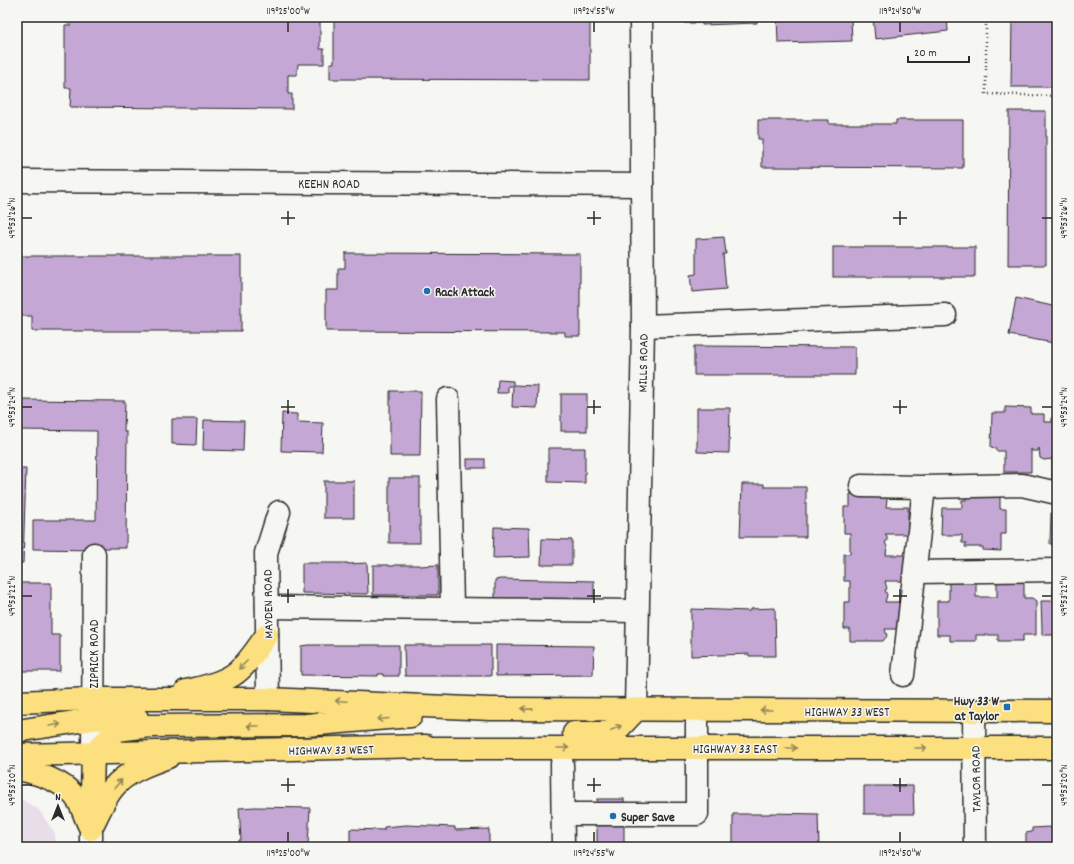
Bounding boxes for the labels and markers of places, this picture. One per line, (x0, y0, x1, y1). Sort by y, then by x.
place label: Rack Attack (435, 284, 495, 303)
marker: Rack Attack (422, 286, 432, 296)
place label: Hwy 33 W at Taylor (954, 693, 1000, 727)
marker: Hwy 33 W at Taylor (1002, 702, 1012, 712)
place label: Super Save (621, 809, 675, 828)
marker: Super Save (608, 811, 618, 821)

